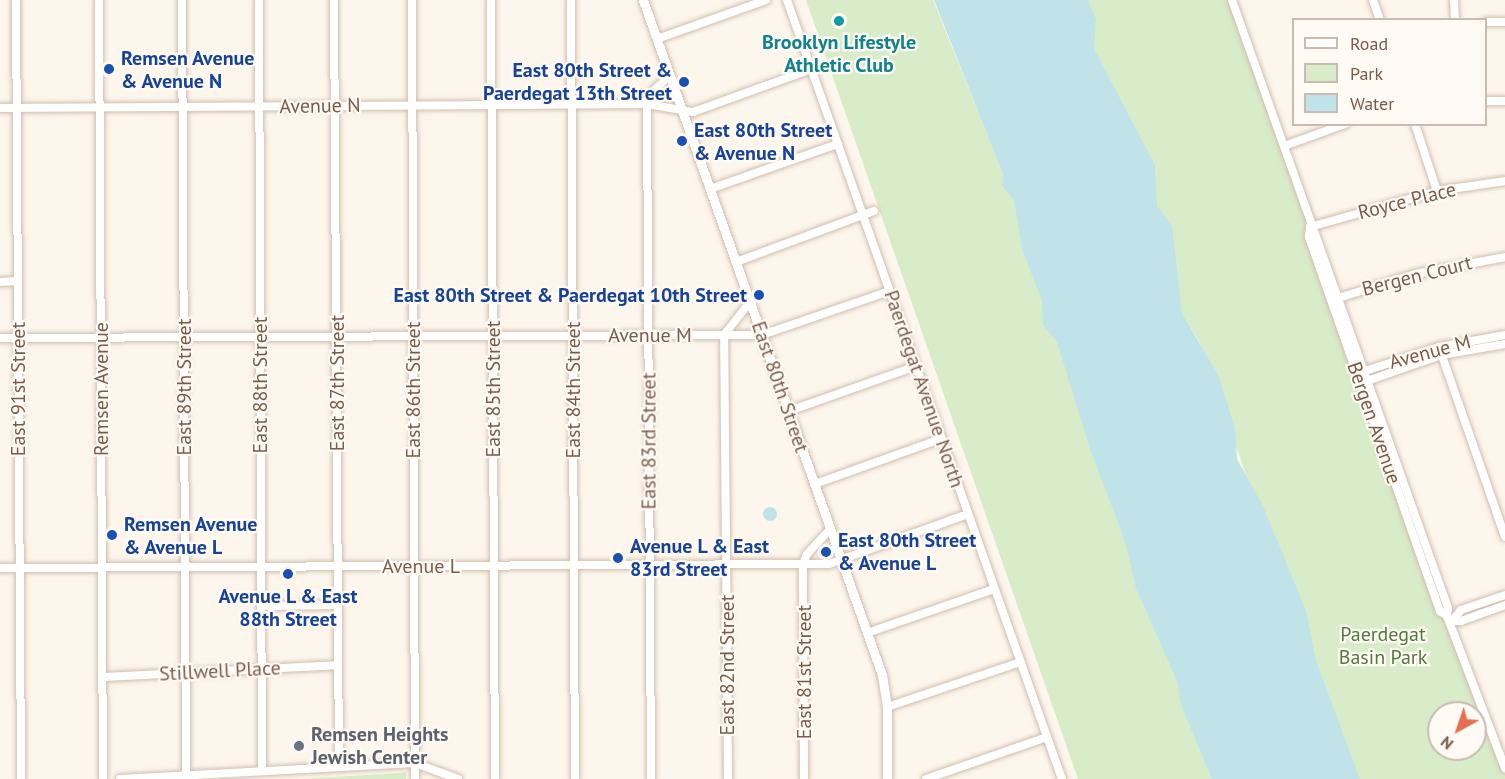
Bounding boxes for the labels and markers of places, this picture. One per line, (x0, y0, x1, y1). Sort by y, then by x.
marker: Brooklyn Lifestyle Athletic Club (832, 14, 846, 28)
place label: Brooklyn Lifestyle Athletic Club (762, 30, 916, 77)
place label: Remsen Avenue & Avenue N (121, 46, 255, 93)
place label: East 80th Street & Paerdegat 13th Street (483, 58, 672, 105)
marker: Remsen Avenue & Avenue N (102, 62, 116, 76)
marker: East 80th Street & Paerdegat 13th Street (677, 75, 691, 89)
place label: East 80th Street & Avenue N (694, 118, 832, 165)
marker: East 80th Street & Avenue N (675, 134, 689, 148)
place label: East 80th Street & Paerdegat 10th Street (393, 283, 747, 307)
marker: East 80th Street & Paerdegat 10th Street (752, 288, 766, 302)
place label: Remsen Avenue & Avenue L (124, 512, 258, 559)
marker: Remsen Avenue & Avenue L (105, 528, 119, 542)
place label: East 80th Street & Avenue L (838, 528, 976, 575)
place label: Avenue L & East 83rd Street (630, 534, 770, 581)
marker: East 80th Street & Avenue L (819, 545, 833, 559)
marker: Avenue L & East 83rd Street (611, 551, 625, 565)
marker: Avenue L & East 88th Street (281, 567, 295, 581)
place label: Avenue L & East 88th Street (218, 584, 358, 631)
place label: Remsen Heights Jewish Center (311, 722, 448, 769)
marker: Remsen Heights Jewish Center (292, 739, 306, 753)

